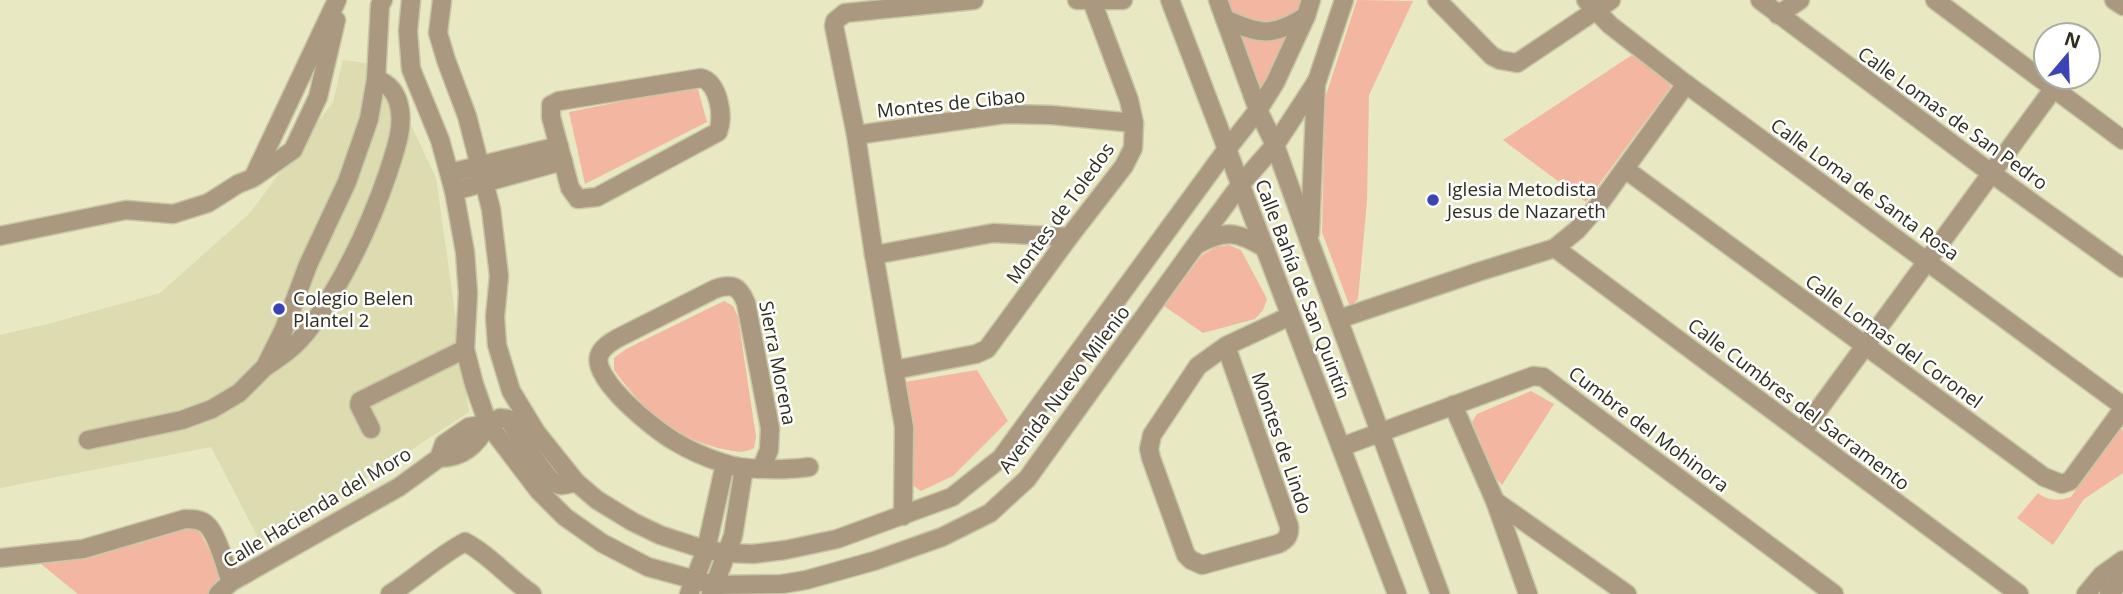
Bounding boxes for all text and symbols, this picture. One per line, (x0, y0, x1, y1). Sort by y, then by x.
north arrow (2032, 21, 2102, 91)
text: N (2061, 25, 2084, 55)
street label: Calle Lomas de San Pedro (1853, 40, 2053, 196)
street label: Montes de Cibao (875, 82, 1027, 124)
street label: Calle Loma de Santa Rosa (1766, 112, 1964, 266)
street label: Montes de Toledos (1000, 137, 1120, 289)
street label: Calle Bahía de San Quintín (1249, 175, 1357, 403)
place label: Iglesia Metodista Jesus de Nazareth (1445, 176, 1606, 224)
marker: Iglesia Metodista Jesus de Nazareth (1425, 192, 1441, 208)
street label: Calle Lomas del Coronel (1800, 268, 1988, 414)
place label: Colegio Belen Plantel 2 (293, 285, 413, 333)
street label: Sierra Morena (753, 299, 803, 427)
street label: Avenida Nuevo Milenio (992, 300, 1136, 478)
marker: Colegio Belen Plantel 2 (271, 301, 287, 317)
street label: Calle Cumbres del Sacramento (1683, 312, 1915, 496)
street label: Cumbre del Mohinora (1563, 360, 1735, 498)
street label: Montes de Lindo (1246, 369, 1318, 517)
street label: Calle Hacienda del Moro (218, 440, 416, 574)

